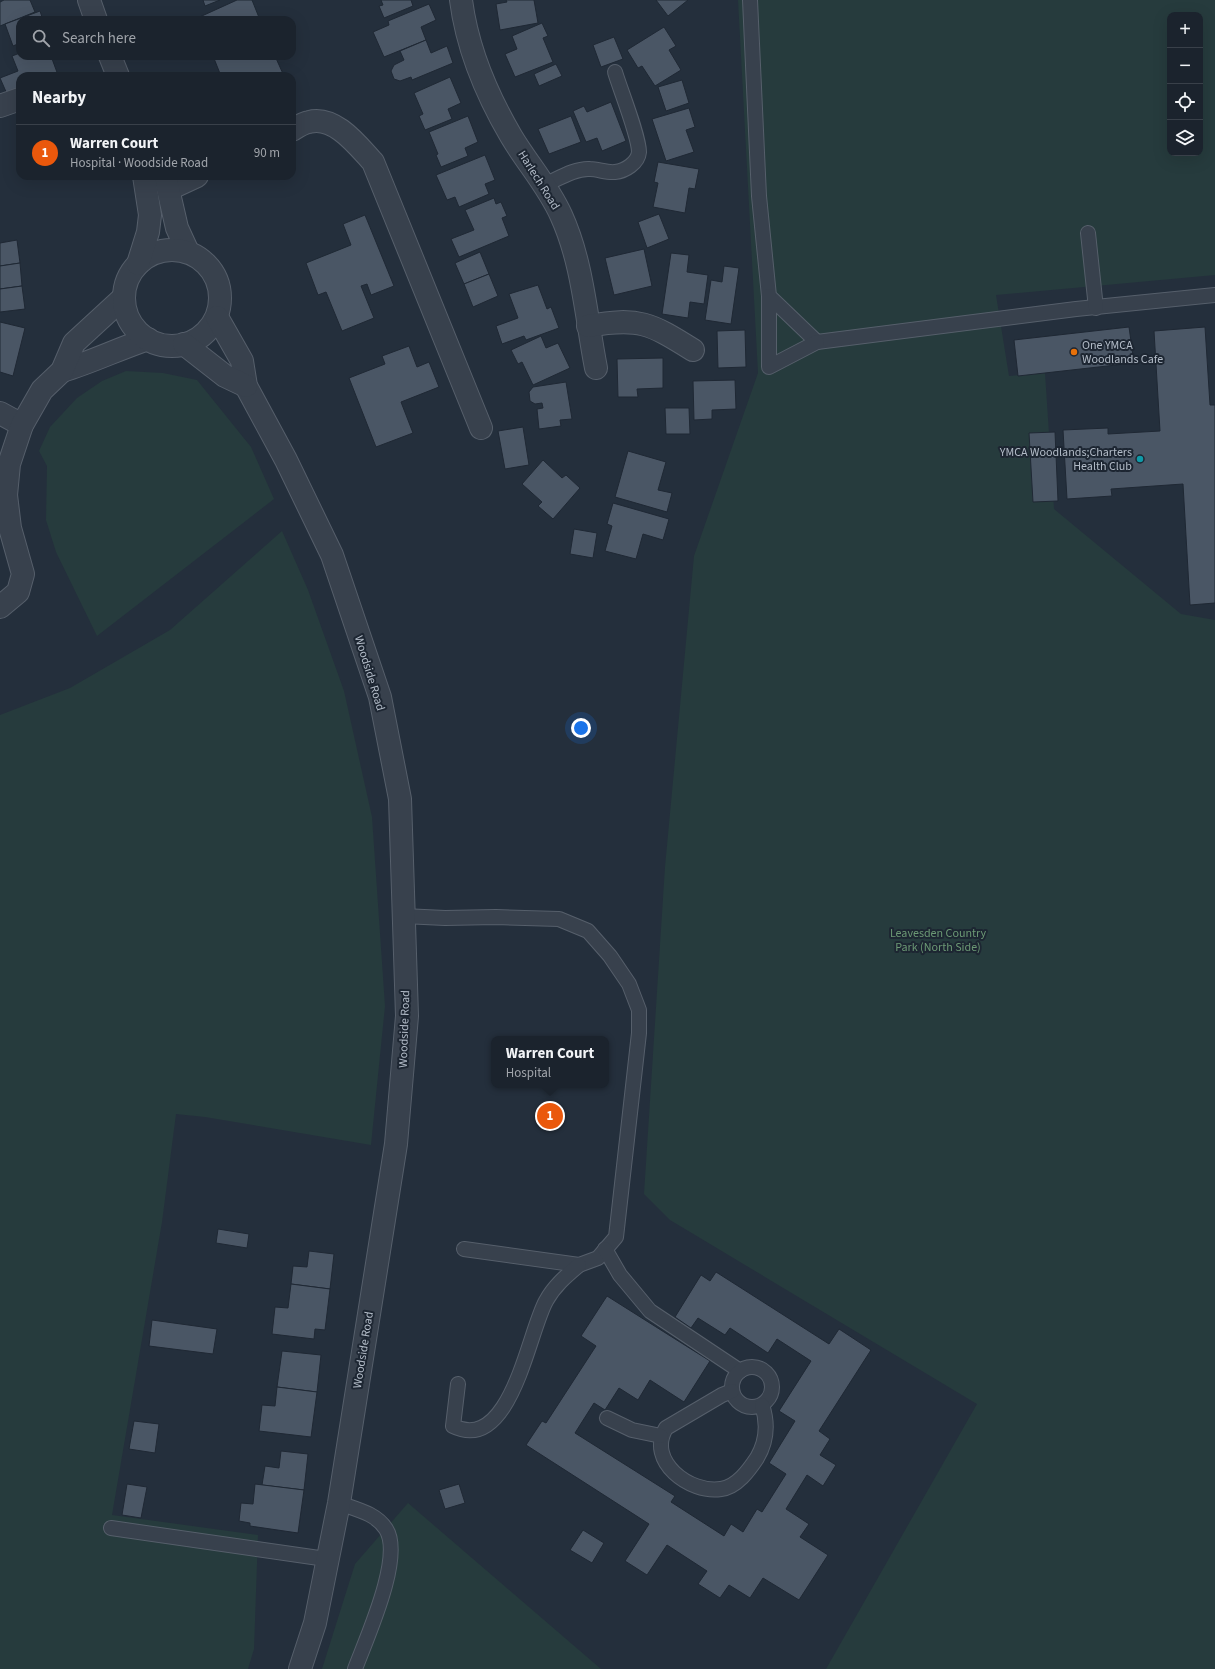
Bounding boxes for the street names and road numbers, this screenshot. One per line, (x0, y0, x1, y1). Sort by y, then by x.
street label: Harlech Road (514, 147, 564, 213)
street label: Woodside Road (350, 633, 389, 713)
street label: Woodside Road (395, 990, 414, 1068)
street label: Woodside Road (349, 1310, 378, 1390)

